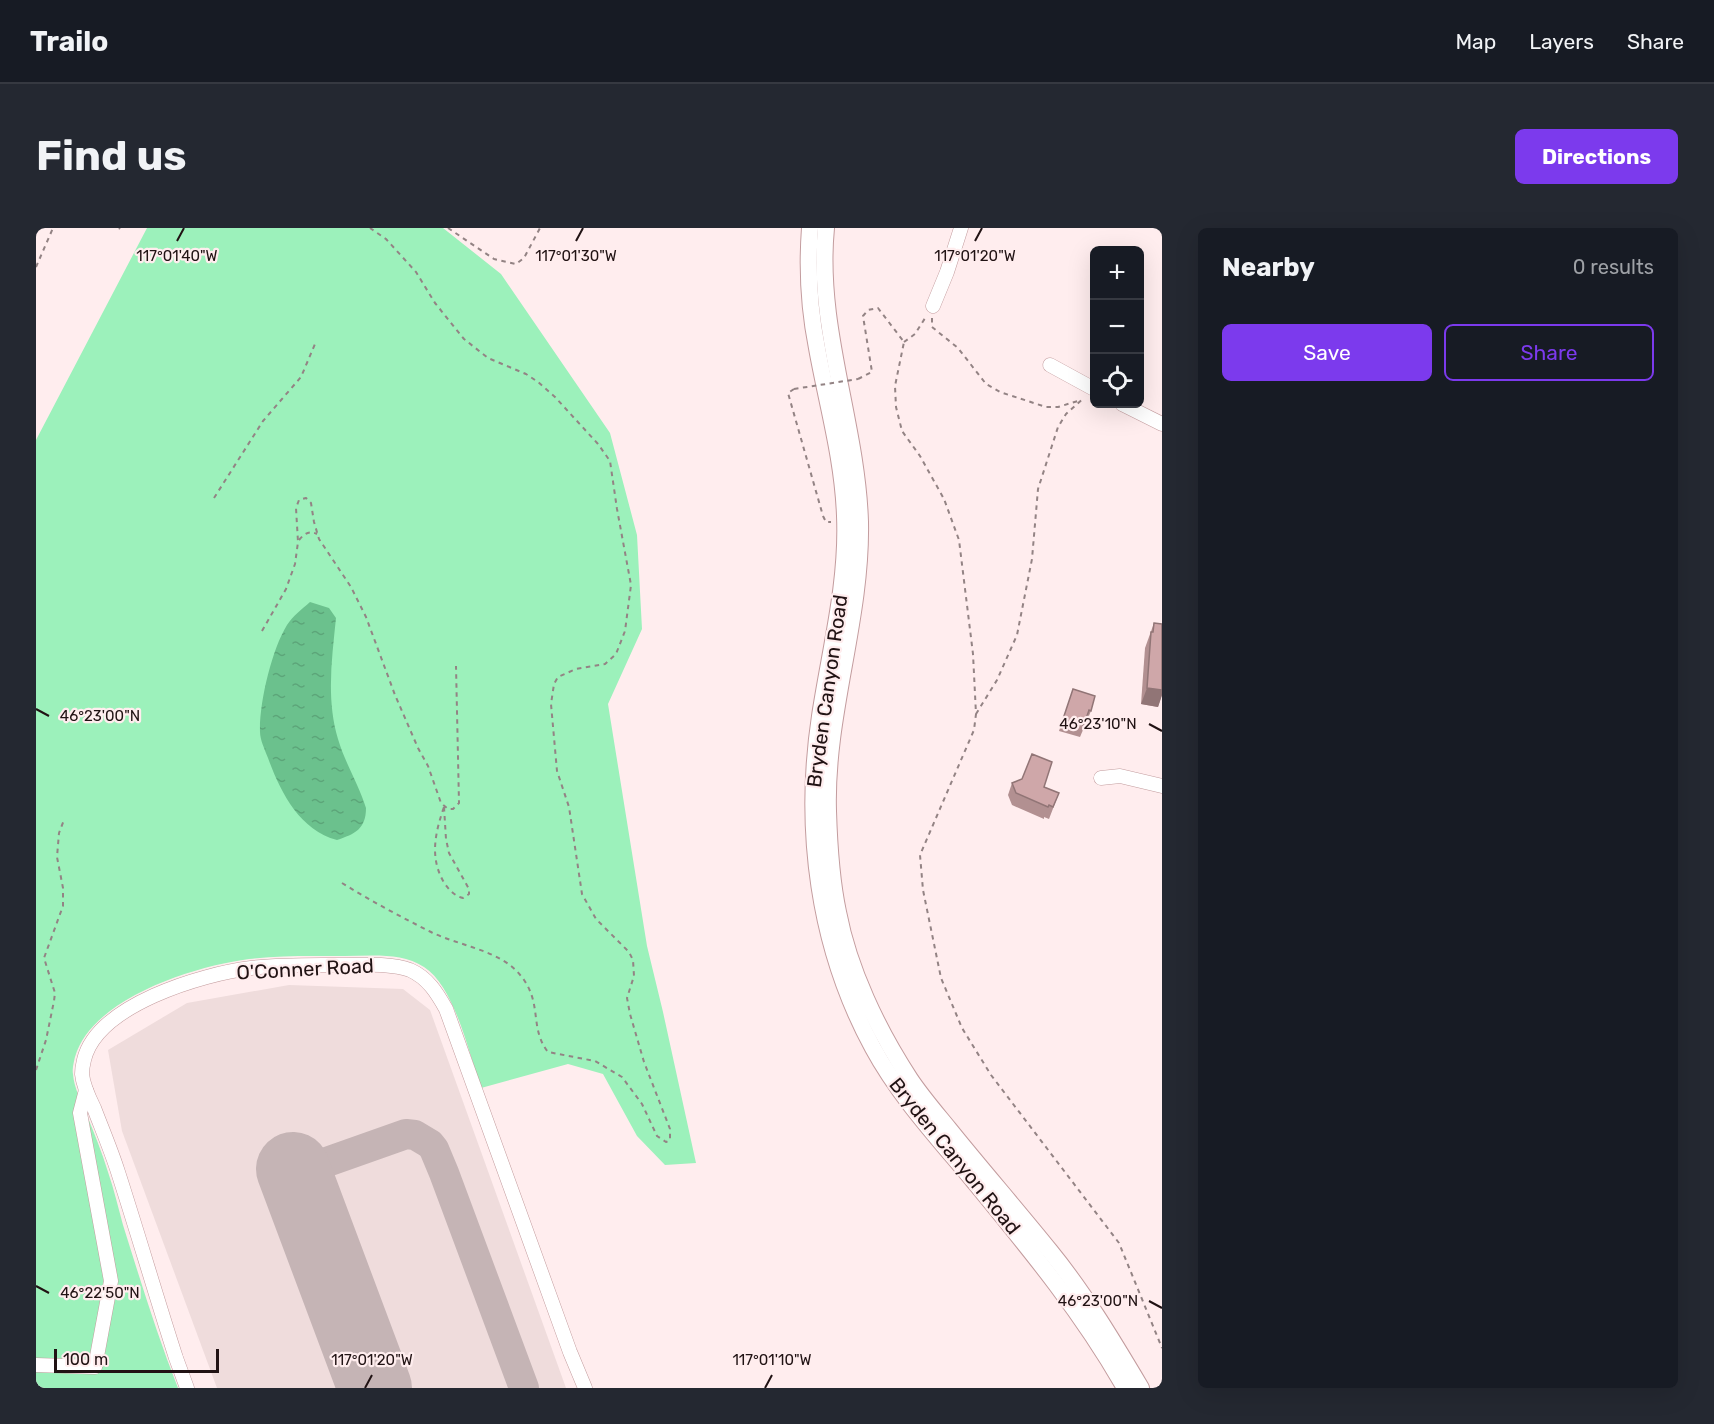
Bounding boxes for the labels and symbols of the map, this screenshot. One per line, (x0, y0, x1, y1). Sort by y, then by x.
text: 117°01'40"W (136, 247, 218, 265)
text: 117°01'30"W (535, 247, 617, 265)
text: 117°01'20"W (934, 247, 1016, 265)
street label: Bryden Canyon Road (802, 593, 852, 789)
text: 46°23'00"N (60, 707, 140, 725)
text: 46°23'10"N (1059, 715, 1137, 733)
street label: O'Conner Road (236, 953, 374, 985)
street label: Bryden Canyon Road (884, 1073, 1026, 1239)
text: 46°22'50"N (60, 1284, 140, 1302)
text: 46°23'00"N (1058, 1292, 1138, 1310)
scale bar (54, 1346, 219, 1374)
text: 117°01'20"W (331, 1351, 413, 1369)
text: 117°01'10"W (732, 1351, 812, 1369)

